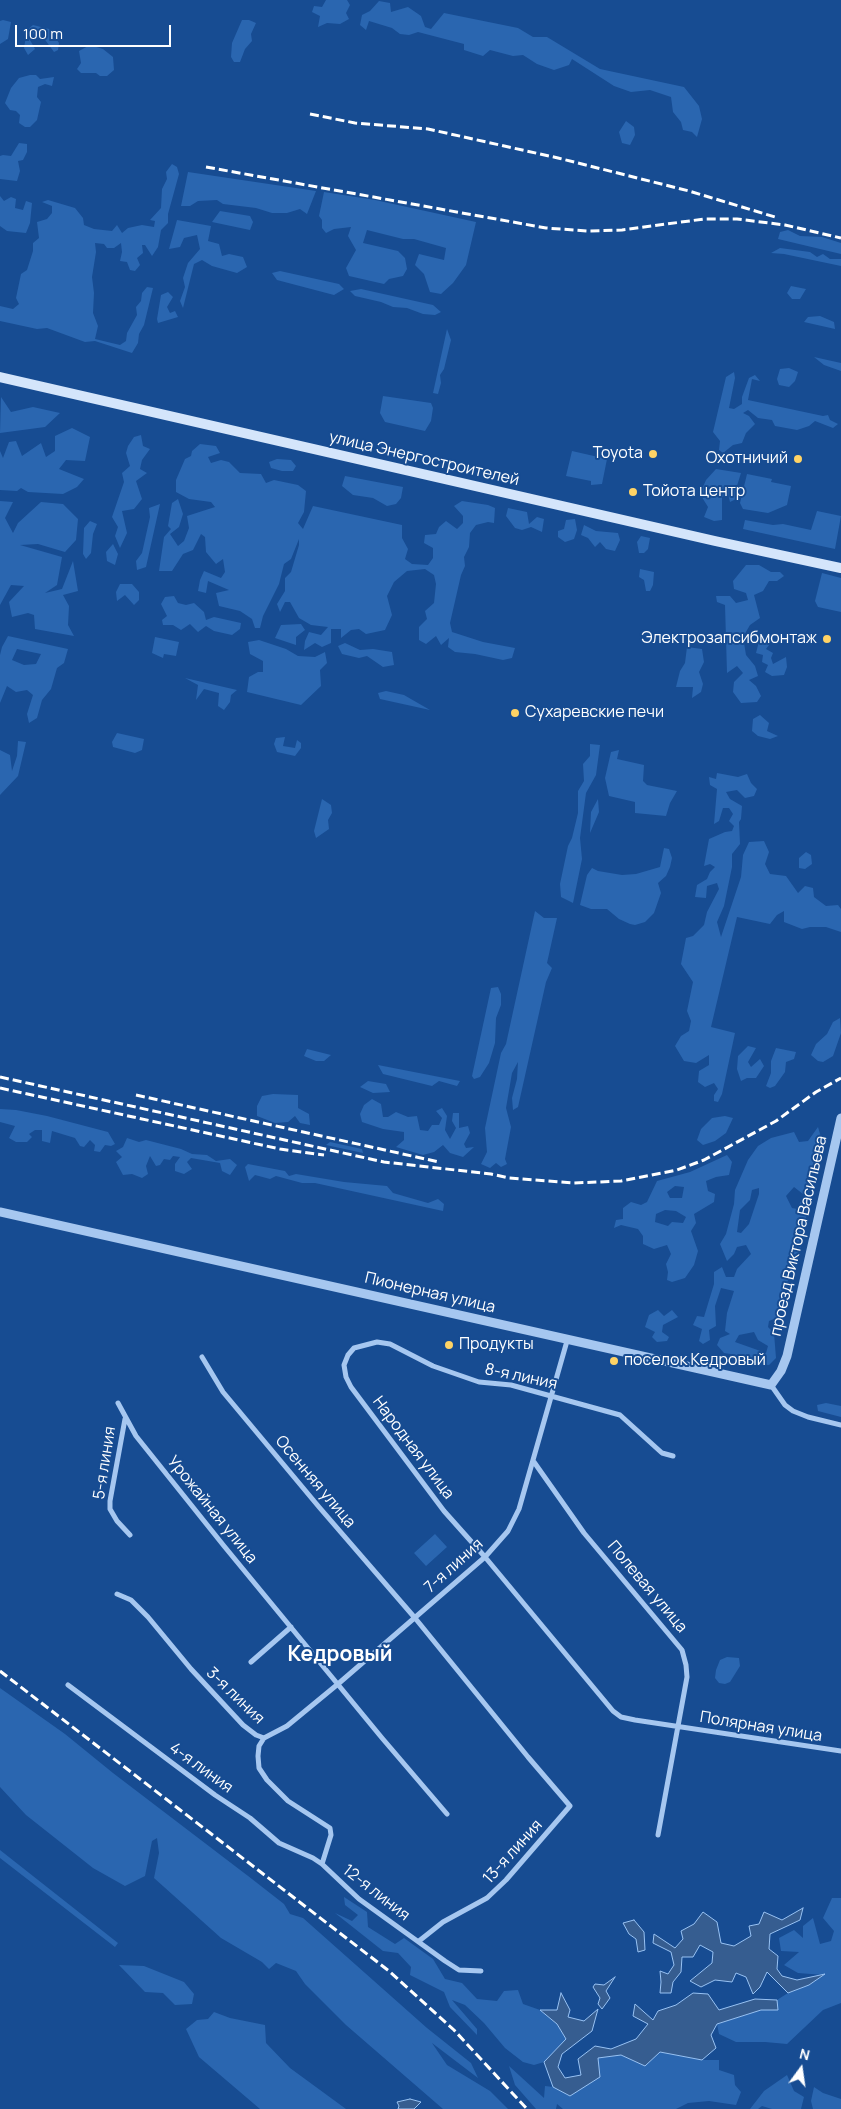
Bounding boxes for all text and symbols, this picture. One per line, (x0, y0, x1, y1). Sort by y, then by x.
scale bar (18, 15, 174, 47)
text: 100 m (23, 23, 63, 44)
street label: улица Энергостроителей (327, 428, 521, 490)
place label: Toyota (593, 444, 643, 464)
marker: Toyota (647, 448, 659, 460)
place label: Охотничий (706, 449, 788, 469)
marker: Охотничий (792, 453, 804, 465)
place label: Тойота центр (643, 482, 745, 502)
marker: Тойота центр (627, 486, 639, 498)
place label: Электрозапсибмонтаж (641, 629, 817, 649)
marker: Электрозапсибмонтаж (821, 633, 833, 645)
place label: Сухаревские печи (525, 703, 664, 723)
marker: Сухаревские печи (509, 707, 521, 719)
street label: проезд Виктора Васильева (767, 1134, 831, 1338)
street label: Пионерная улица (363, 1269, 497, 1317)
place label: Продукты (459, 1335, 534, 1355)
marker: Продукты (443, 1339, 455, 1351)
place label: поселок Кедровый (624, 1351, 766, 1371)
marker: поселок Кедровый (608, 1355, 620, 1367)
street label: 8-я линия (483, 1360, 559, 1394)
street label: Народная улица (368, 1393, 458, 1503)
street label: 5-я линия (90, 1425, 120, 1501)
street label: Осенняя улица (271, 1432, 359, 1532)
street label: Урожайная улица (163, 1452, 261, 1568)
street label: 7-я линия (421, 1535, 487, 1597)
street label: Полевая улица (603, 1537, 691, 1637)
district label: Кедровый (288, 1642, 392, 1668)
street label: 3-я линия (202, 1664, 268, 1728)
street label: Полярная улица (698, 1708, 824, 1746)
street label: 4-я линия (165, 1739, 237, 1797)
street label: 13-я линия (479, 1816, 547, 1888)
street label: 12-я линия (339, 1861, 413, 1925)
north arrow (776, 2044, 826, 2094)
text: N (798, 2044, 812, 2064)

